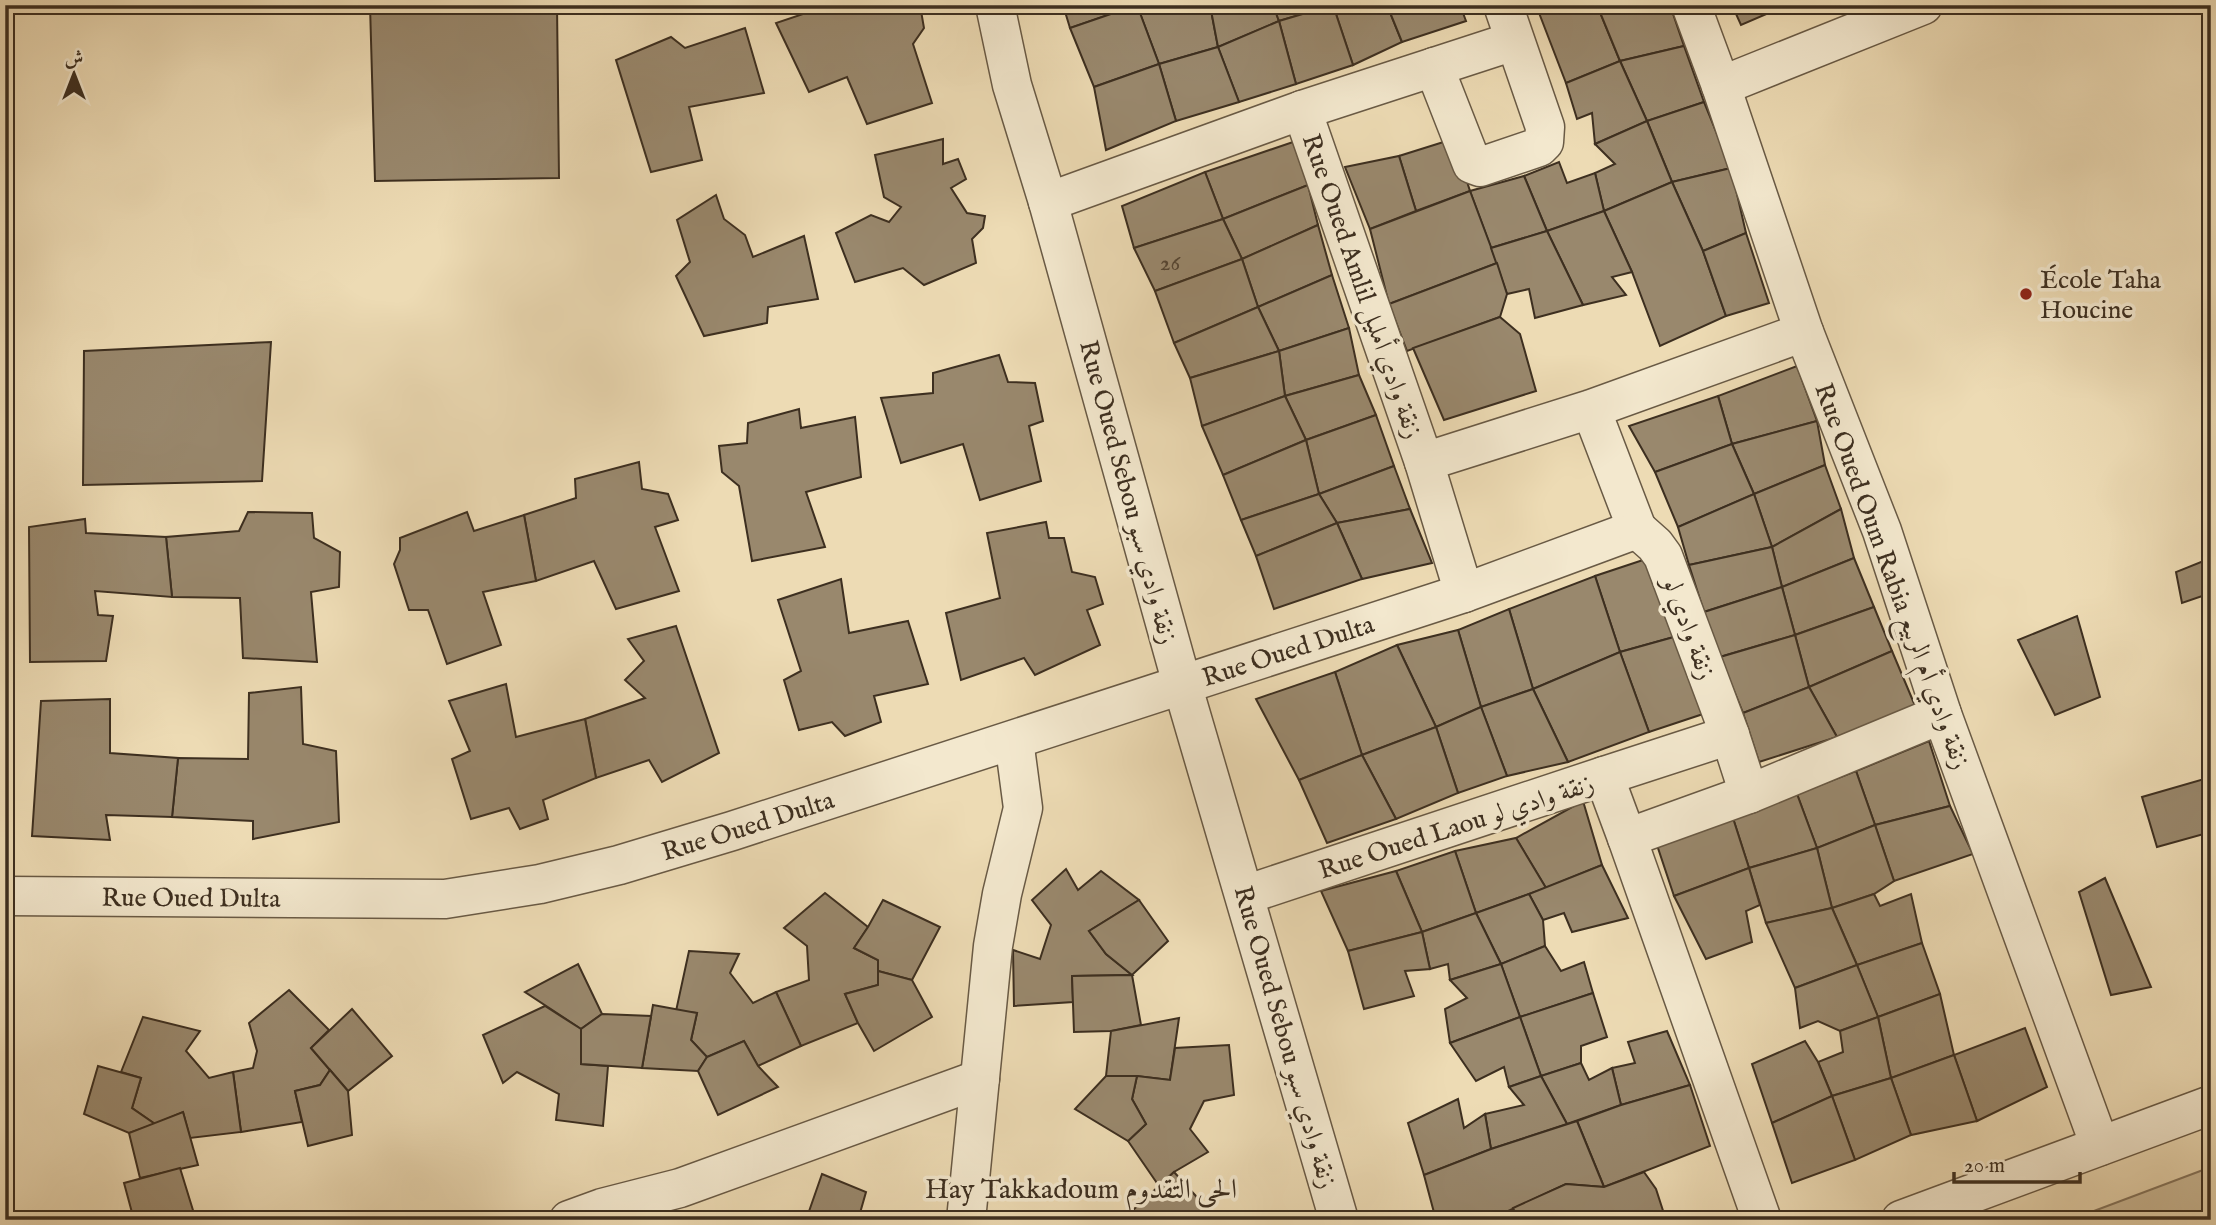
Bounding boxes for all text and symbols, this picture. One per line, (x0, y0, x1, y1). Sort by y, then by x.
north arrow (38, 38, 108, 108)
text: ش (65, 47, 83, 71)
street label: Rue Oued Amlil زنقة وادي أمليل (1291, 129, 1431, 444)
house number: 26 (1160, 249, 1182, 278)
place label: École Taha Houcine (2040, 264, 2162, 327)
marker: École Taha Houcine (2018, 286, 2034, 302)
street label: Rue Oued Sebou زنقة وادي سبو (1068, 337, 1184, 649)
street label: Rue Oued Oum Rabia زنقة وادي أم الربيع (1801, 378, 1979, 776)
street label: زنقة وادي لو (1651, 570, 1722, 686)
street label: Rue Oued Dulta (1198, 608, 1379, 695)
street label: Rue Oued Laou زنقة وادي لو (1315, 767, 1599, 890)
street label: Rue Oued Dulta (658, 784, 839, 869)
street label: Rue Oued Dulta (101, 882, 281, 916)
street label: Rue Oued Sebou زنقة وادي سبو (1223, 882, 1344, 1193)
scale bar (1954, 1141, 2080, 1185)
text: 20 m (1964, 1153, 2005, 1180)
district label: Hay Takkadoum الحي التقدوم (925, 1173, 1237, 1215)

